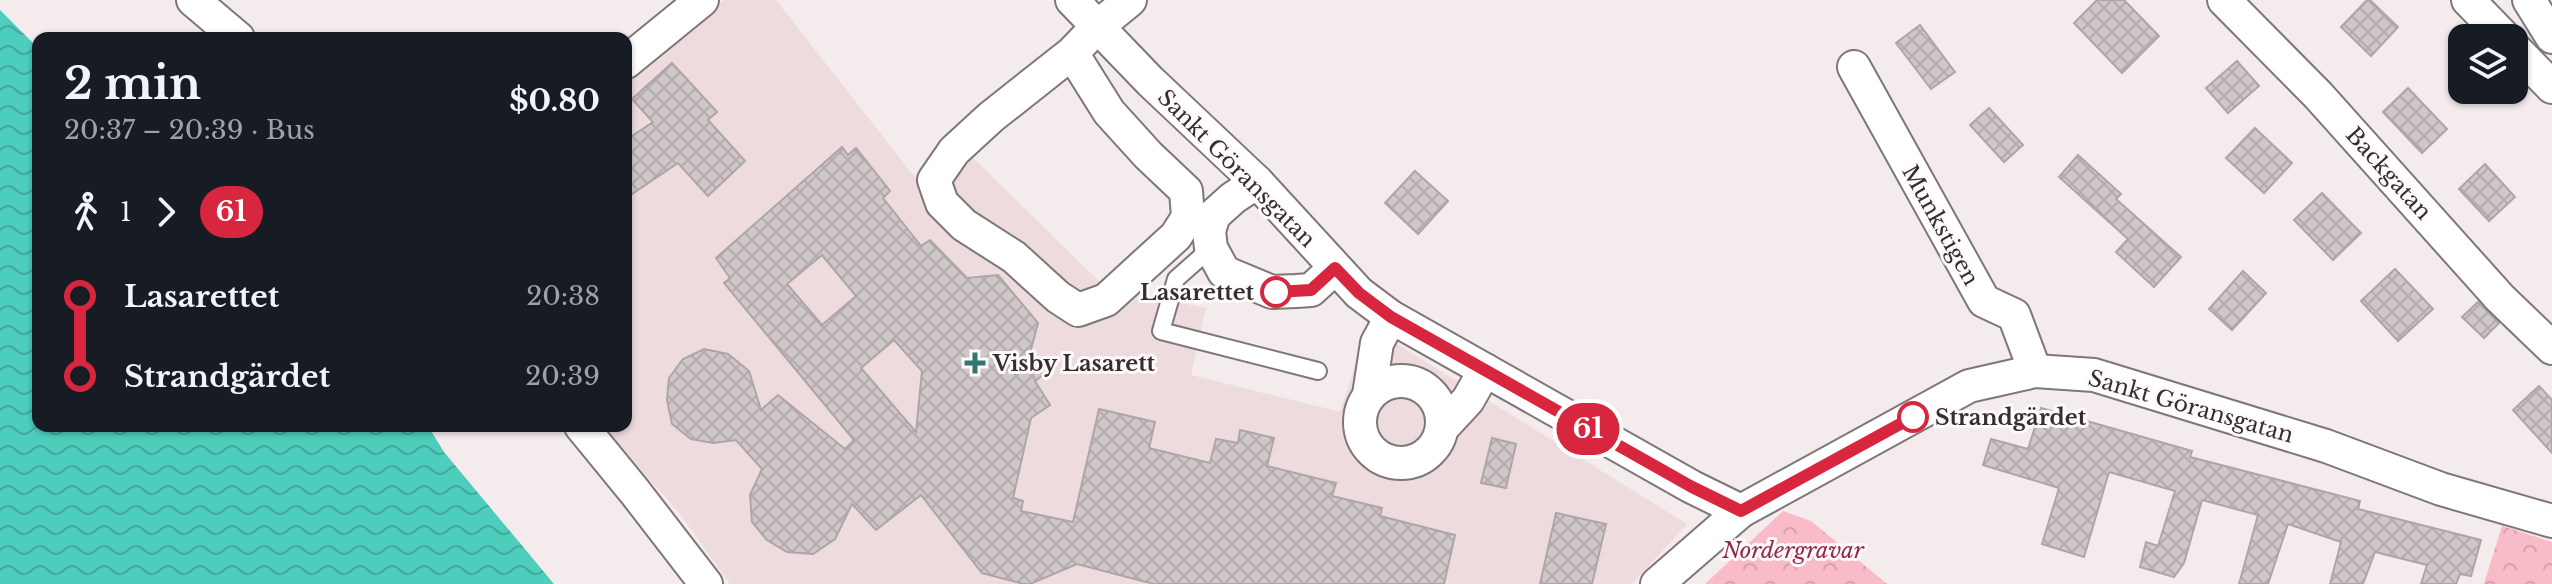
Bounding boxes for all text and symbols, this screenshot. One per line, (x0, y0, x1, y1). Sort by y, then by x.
map controls (2448, 24, 2528, 104)
button: layers (2448, 24, 2528, 104)
text: 2 min (64, 56, 201, 111)
text: $0.80 (509, 82, 600, 119)
street label: Sankt Göransgatan (1152, 84, 1321, 253)
text: 20:37 – 20:39 · Bus (64, 114, 315, 146)
street label: Backgatan (2340, 121, 2437, 225)
street label: Munkstigen (1896, 160, 1985, 290)
icon: walk (64, 190, 108, 234)
icon: forward (144, 190, 188, 234)
text: 61 (216, 194, 247, 229)
text: 1 (120, 196, 132, 228)
marker: Lasarettet (1261, 277, 1291, 307)
text: Lasarettet (124, 278, 279, 315)
place label: Lasarettet (1140, 279, 1255, 306)
text: 20:38 (526, 280, 600, 312)
place label: Visby Lasarett (992, 350, 1156, 377)
marker: Visby Lasarett (964, 352, 986, 374)
text: Strandgärdet (124, 358, 330, 395)
text: 20:39 (525, 360, 600, 392)
street label: Sankt Göransgatan (2085, 364, 2297, 449)
marker: Strandgärdet (1898, 402, 1928, 432)
line badge: 61 (1552, 403, 1624, 455)
place label: Strandgärdet (1935, 404, 2087, 431)
text: 61 (1572, 411, 1604, 446)
park label: Nordergravar (1721, 537, 1865, 564)

